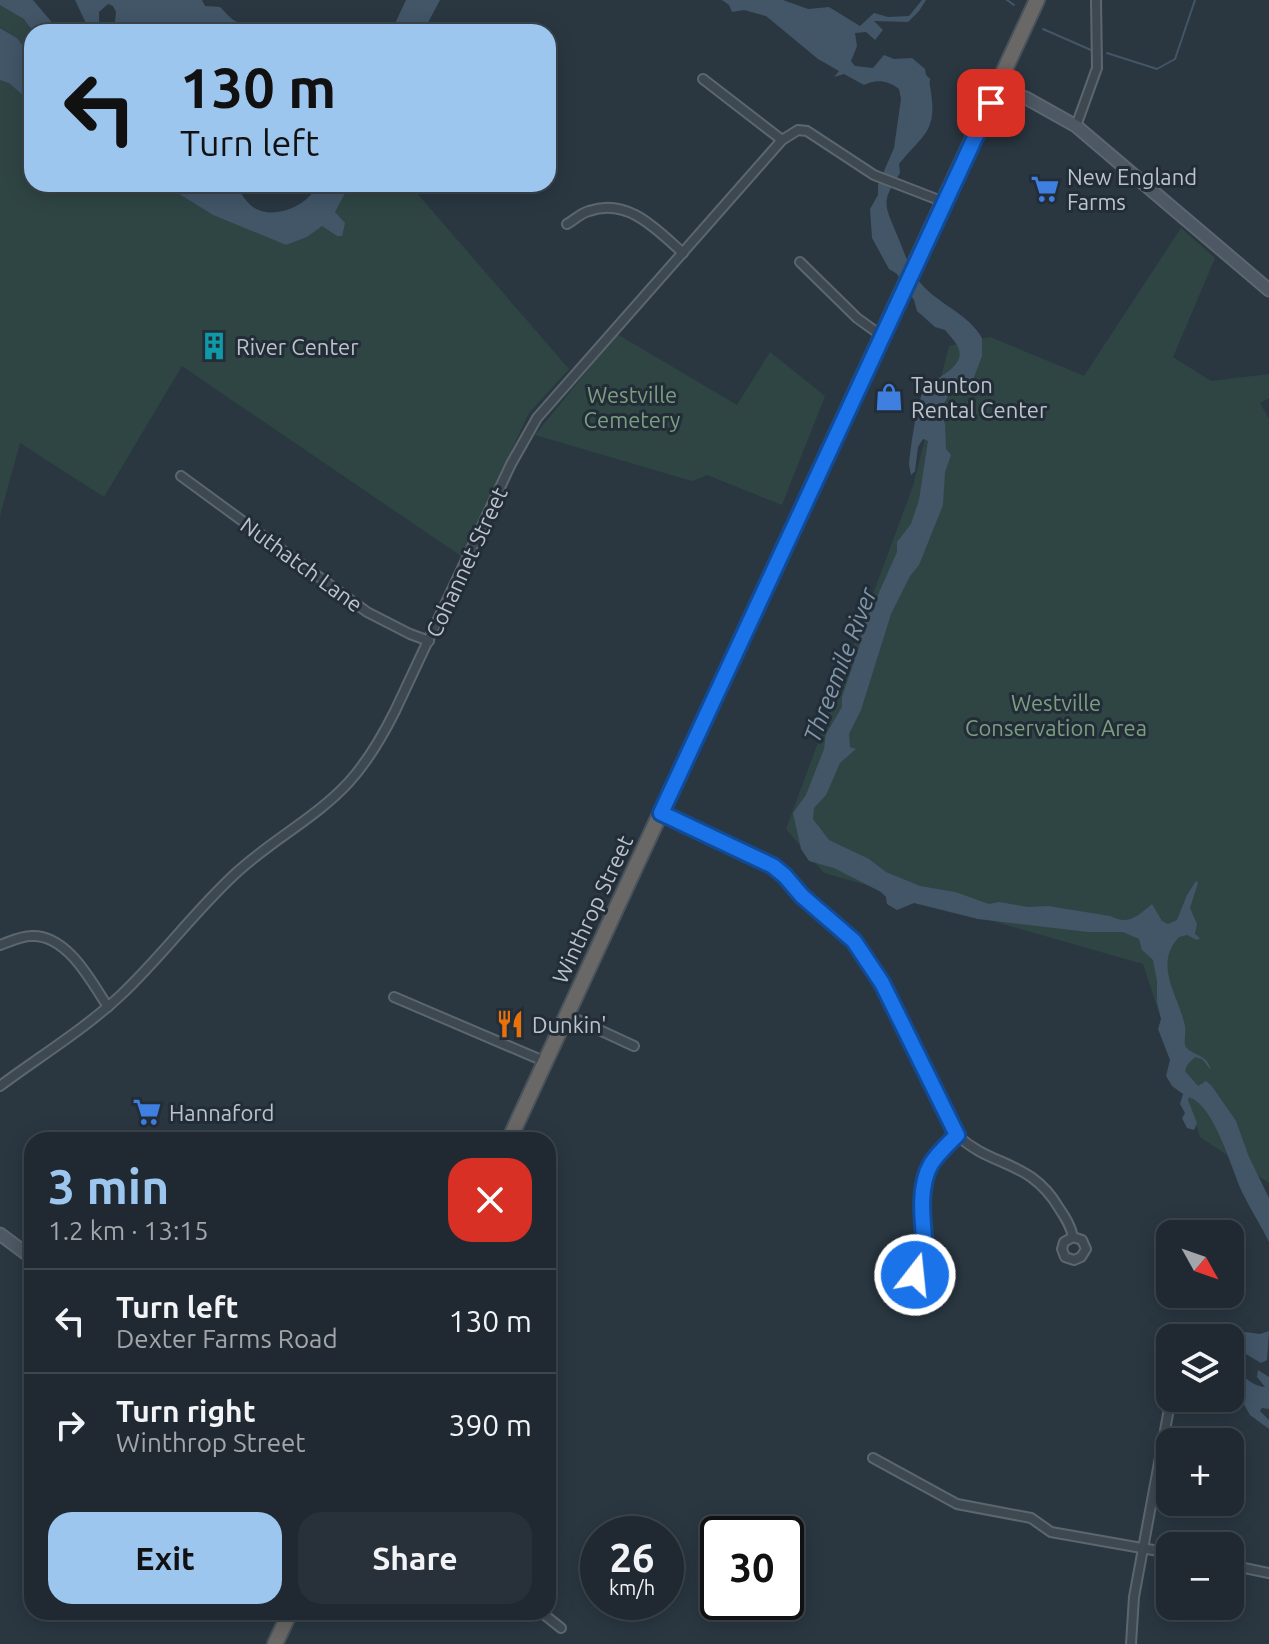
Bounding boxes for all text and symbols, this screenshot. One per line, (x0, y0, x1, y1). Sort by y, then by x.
icon: left (48, 56, 152, 160)
text: 130 m (180, 56, 336, 119)
pin (957, 69, 1025, 137)
icon: arrive (969, 81, 1013, 125)
text: Turn left (180, 122, 319, 163)
place label: New England Farms (1067, 164, 1197, 214)
supermarket icon: New England Farms (1030, 174, 1060, 204)
building icon: River Center (199, 331, 229, 361)
place label: River Center (236, 334, 359, 359)
place label: Taunton Rental Center (911, 372, 1048, 422)
park label: Westville Cemetery (584, 382, 681, 432)
shop icon: Taunton Rental Center (874, 382, 904, 412)
street label: Cohannet Street (420, 483, 512, 641)
street label: Nuthatch Lane (236, 511, 368, 617)
water label: Threemile River (798, 583, 882, 746)
park label: Westville Conservation Area (965, 690, 1147, 740)
street label: Winthrop Street (547, 831, 637, 987)
restaurant icon: Dunkin' (495, 1009, 525, 1039)
place label: Dunkin' (532, 1012, 607, 1037)
supermarket icon: Hannaford (132, 1097, 162, 1127)
place label: Hannaford (169, 1100, 275, 1125)
button: close (448, 1158, 532, 1242)
text: 3 min (48, 1159, 169, 1213)
text: 1.2 km · 13:15 (48, 1216, 209, 1245)
north arrow (1156, 1220, 1244, 1308)
map controls (1156, 1220, 1244, 1620)
position arrow (873, 1233, 957, 1317)
text: Turn left (116, 1290, 238, 1324)
icon: left (48, 1299, 92, 1343)
text: 130 m (448, 1304, 532, 1338)
text: Dexter Farms Road (116, 1324, 338, 1353)
button: layers (1156, 1324, 1244, 1412)
text: Turn right (116, 1394, 256, 1428)
icon: right (48, 1403, 92, 1447)
text: 390 m (448, 1408, 532, 1442)
text: Winthrop Street (116, 1428, 306, 1457)
button: + (1156, 1428, 1244, 1516)
button: Exit (48, 1512, 282, 1604)
button: Share (298, 1512, 532, 1604)
speed limit sign: 30 (700, 1516, 804, 1620)
button: − (1156, 1532, 1244, 1620)
text: 26 (609, 1535, 655, 1580)
text: km/h (609, 1576, 655, 1599)

